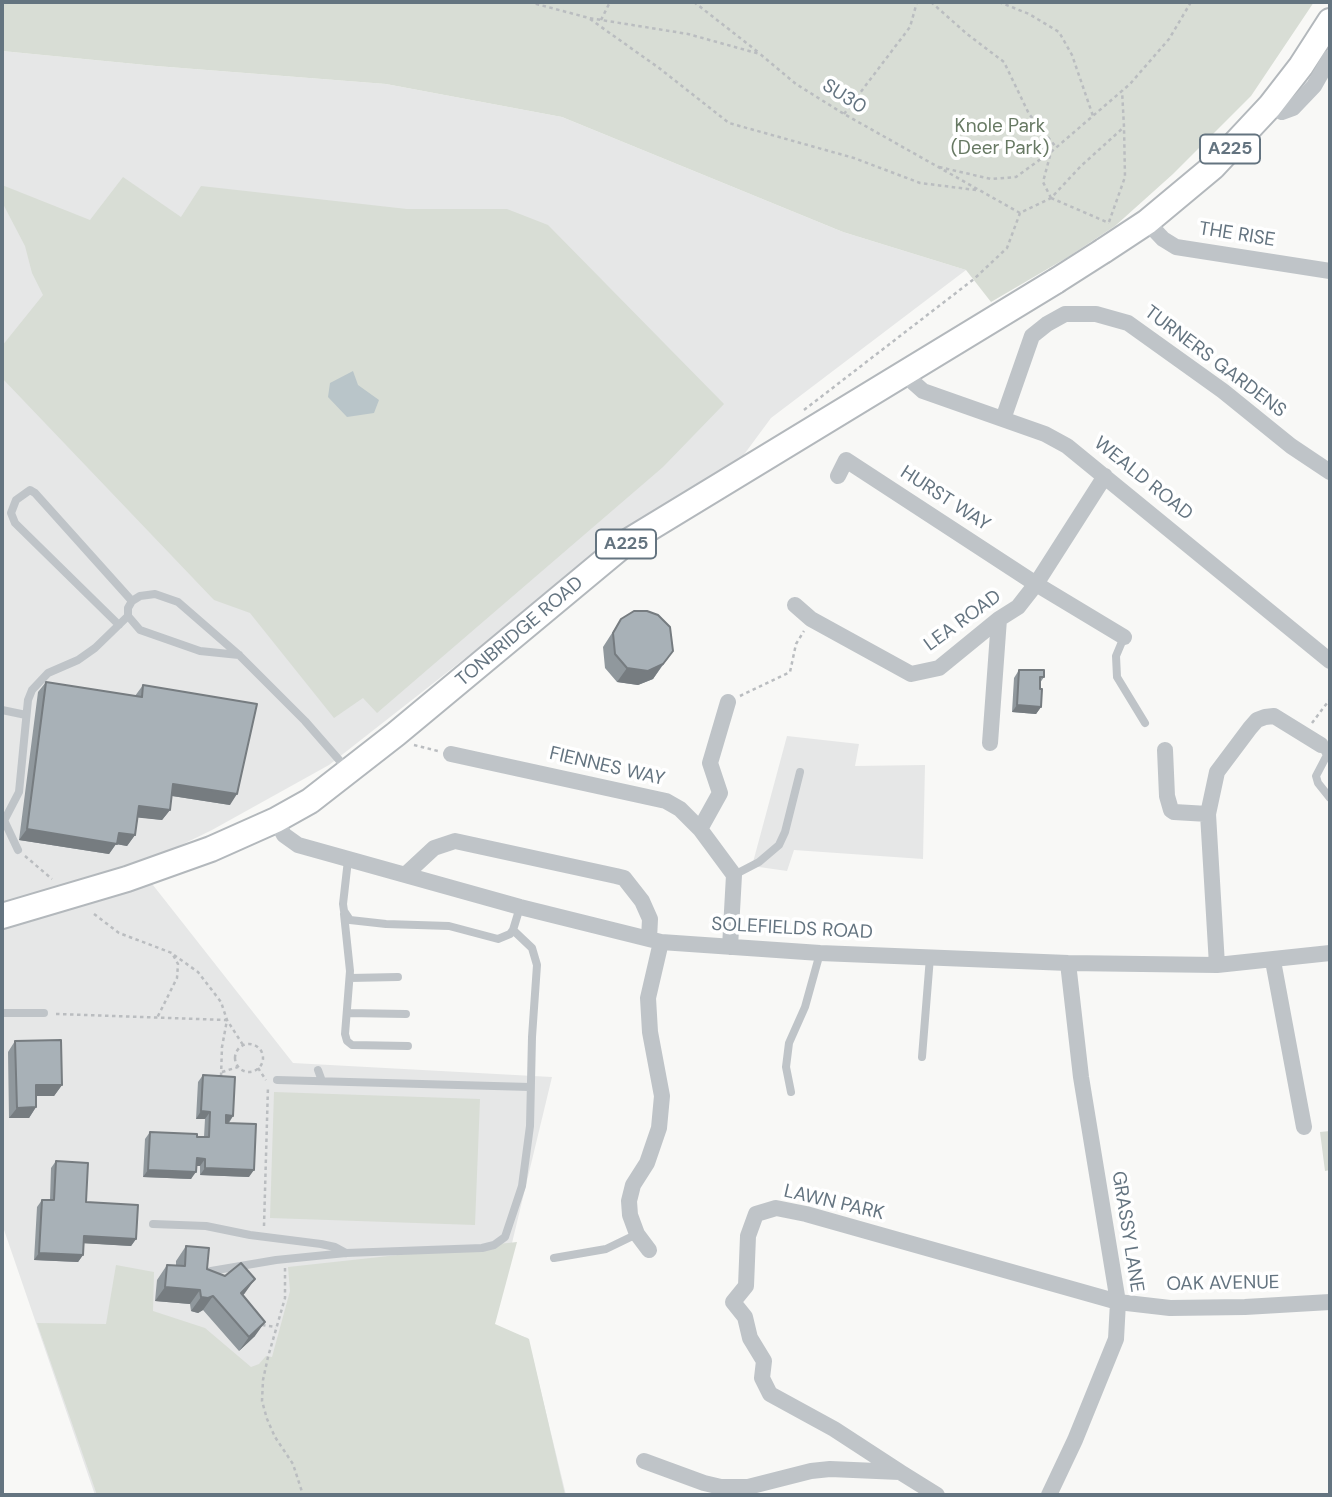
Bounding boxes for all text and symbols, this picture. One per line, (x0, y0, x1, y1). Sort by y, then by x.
street label: SU30 (818, 75, 870, 119)
park label: Knole Park (Deer Park) (951, 116, 1049, 160)
road number: A225 (1200, 134, 1260, 164)
street label: THE RISE (1197, 218, 1277, 252)
street label: TURNERS GARDENS (1140, 301, 1290, 423)
street label: WEALD ROAD (1089, 432, 1197, 526)
street label: HURST WAY (896, 462, 994, 536)
road number: A225 (596, 530, 656, 558)
street label: TONBRIDGE ROAD (452, 572, 588, 692)
street label: LEA ROAD (920, 586, 1006, 656)
street label: FIENNES WAY (547, 743, 667, 791)
street label: SOLEFIELDS ROAD (711, 913, 873, 945)
street label: GRASSY LANE (1106, 1170, 1148, 1294)
street label: LAWN PARK (782, 1180, 886, 1226)
street label: OAK AVENUE (1166, 1272, 1280, 1296)

